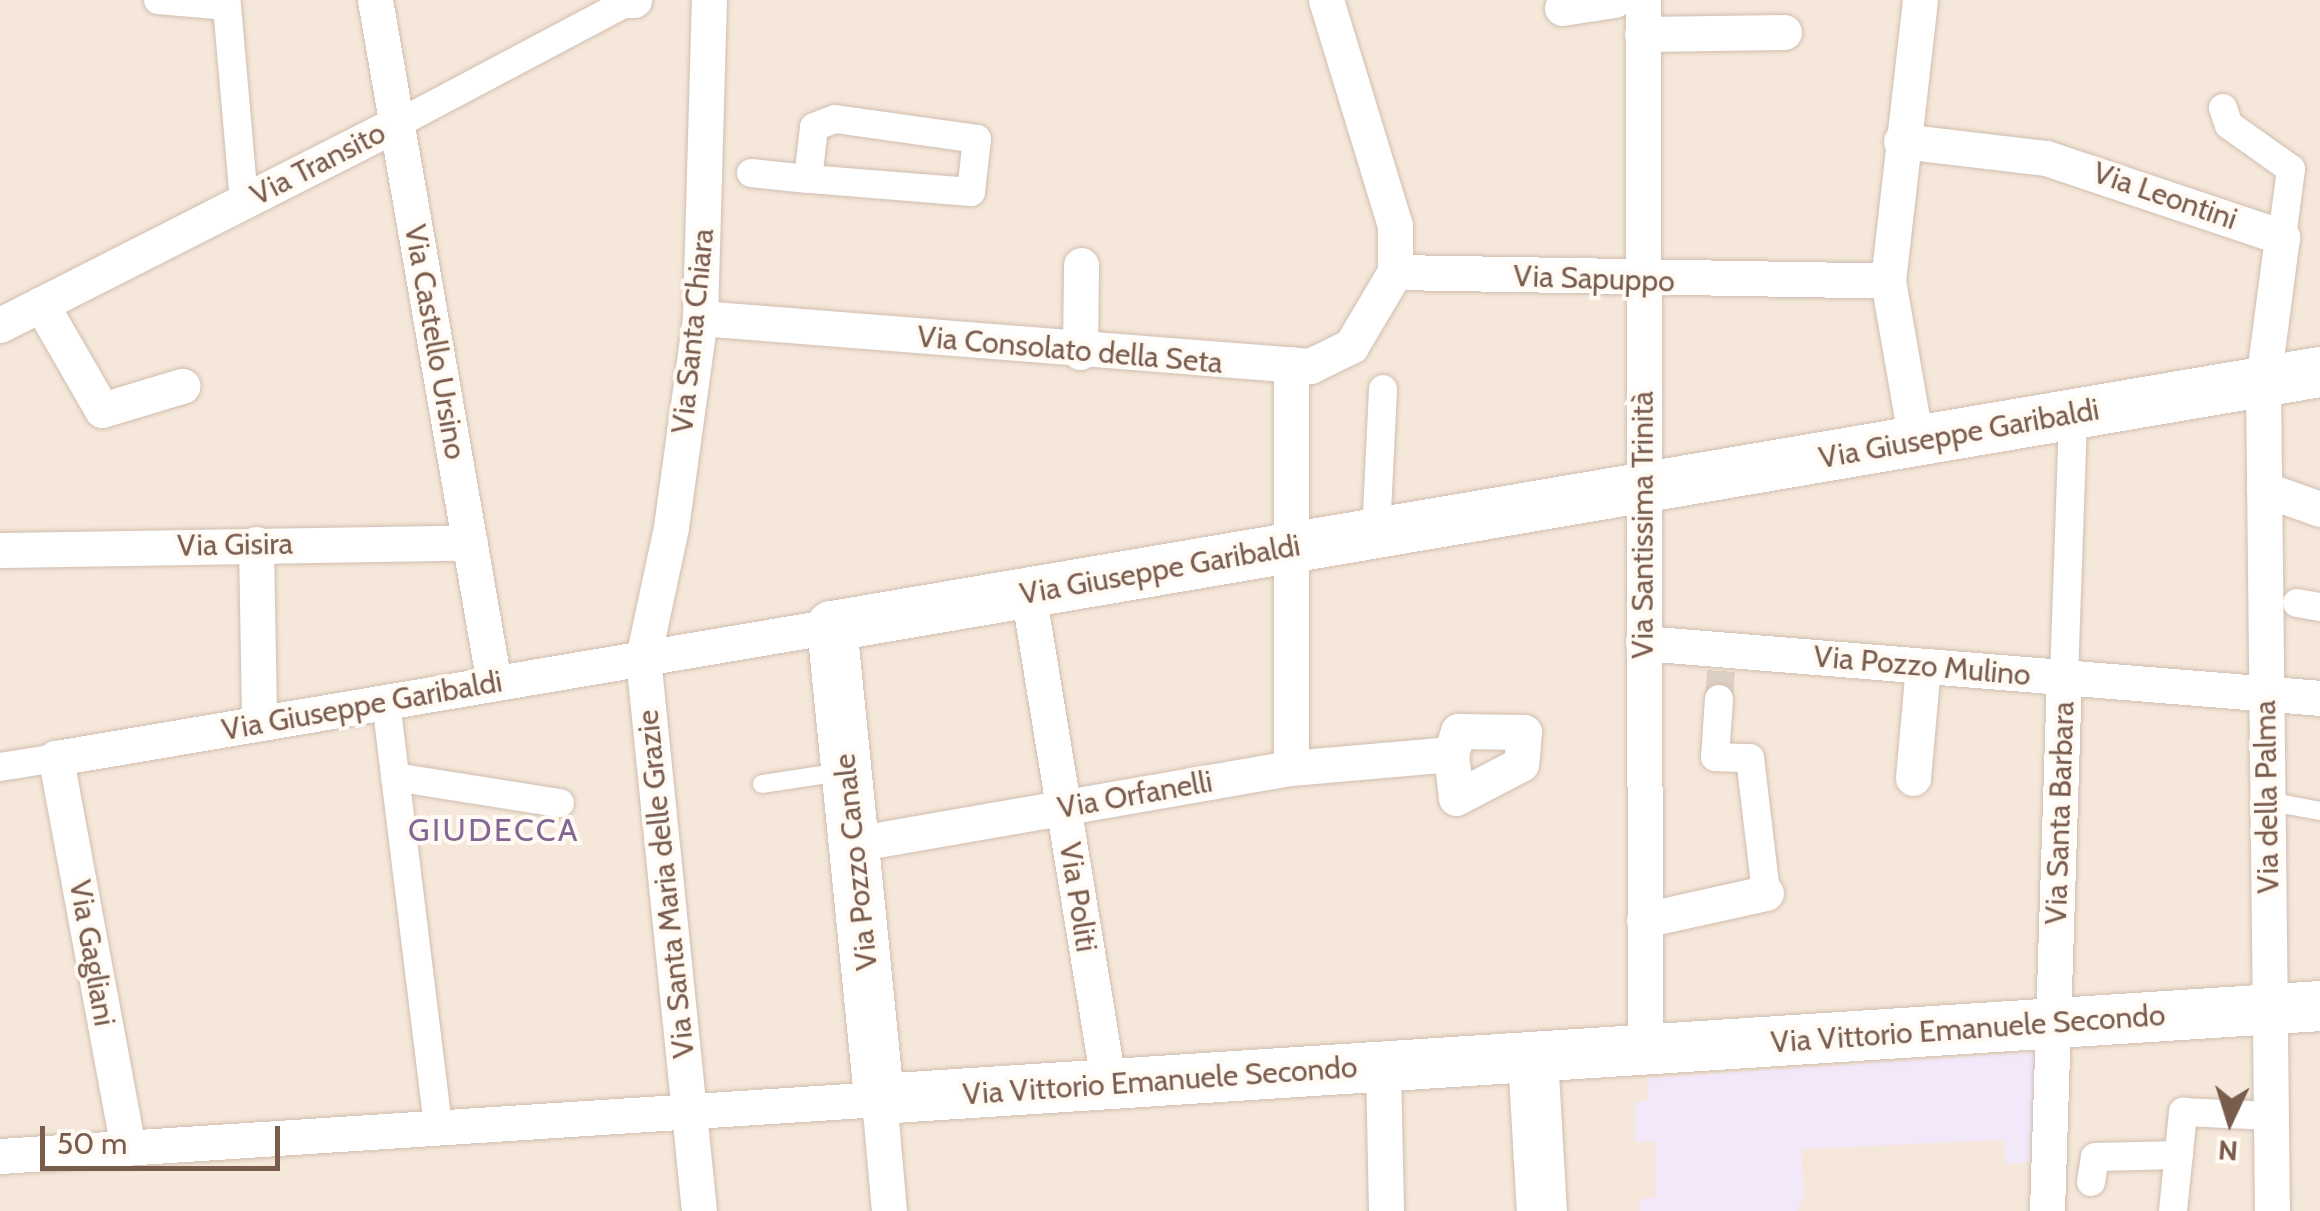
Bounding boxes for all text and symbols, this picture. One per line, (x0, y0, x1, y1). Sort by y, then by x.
street label: Via Transito (245, 115, 391, 213)
street label: Via Leontini (2088, 155, 2242, 237)
street label: Via Castello Ursino (397, 222, 473, 462)
street label: Via Santa Chiara (664, 227, 722, 435)
street label: Via Sapuppo (1513, 258, 1675, 300)
street label: Via Consolato della Seta (916, 319, 1224, 381)
street label: Via Santissima Trinità (1625, 391, 1661, 659)
street label: Via Giuseppe Garibaldi (1816, 392, 2102, 476)
street label: Via Gisira (177, 526, 293, 564)
street label: Via Giuseppe Garibaldi (1017, 528, 1303, 612)
street label: Via Pozzo Mulino (1812, 639, 2032, 693)
street label: Via Giuseppe Garibaldi (219, 664, 505, 748)
street label: Via della Palma (2247, 700, 2287, 894)
street label: Via Santa Barbara (2038, 701, 2082, 925)
street label: Via Santa Maria delle Grazie (630, 708, 702, 1060)
street label: Via Pozzo Canale (827, 752, 885, 972)
street label: Via Orfanelli (1055, 764, 1215, 826)
district label: GIUDECCA (408, 811, 580, 849)
street label: Via Politi (1052, 840, 1104, 954)
street label: Via Gagliani (61, 877, 123, 1029)
street label: Via Vittorio Emanuele Secondo (1769, 997, 2167, 1061)
street label: Via Vittorio Emanuele Secondo (961, 1049, 1359, 1113)
north arrow (2180, 1071, 2280, 1171)
scale bar (45, 1106, 285, 1168)
text: 50 m (57, 1125, 127, 1162)
text: N (2217, 1133, 2239, 1169)

